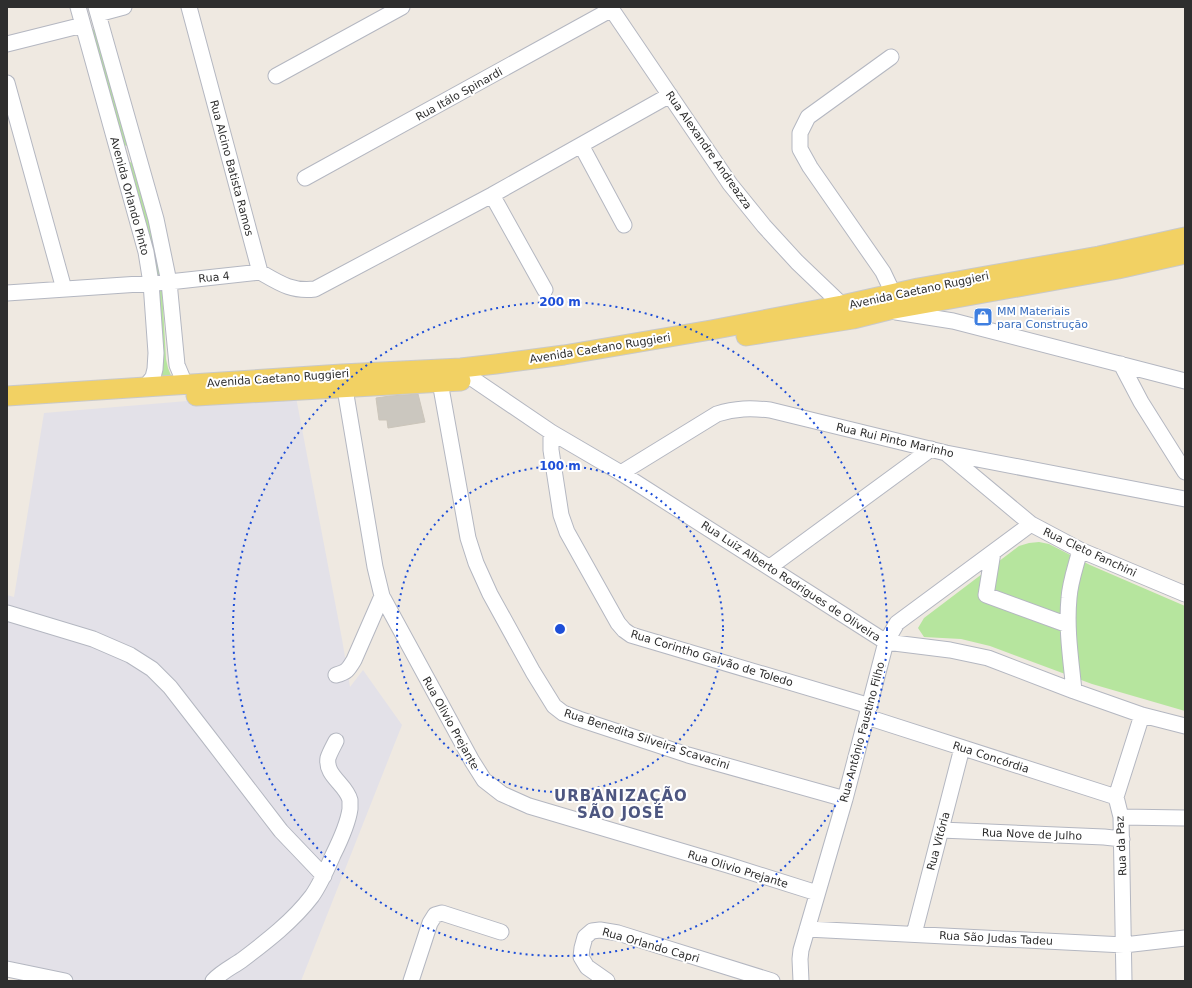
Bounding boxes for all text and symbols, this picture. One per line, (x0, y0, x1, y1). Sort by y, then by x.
street label: Rua Itálo Spinardi (414, 65, 505, 124)
street label: Rua Alexandre Andreazza (663, 89, 754, 212)
street label: Rua Alcino Batista Ramos (207, 99, 256, 238)
street label: Avenida Orlando Pinto (107, 136, 152, 257)
street label: Rua 4 (198, 269, 230, 286)
street label: Avenida Caetano Ruggieri (848, 269, 990, 312)
text: 200 m (539, 295, 581, 309)
place label: MM Materiais para Construção (997, 305, 1088, 331)
shop icon: MM Materiais para Construção (972, 306, 994, 328)
street label: Avenida Caetano Ruggieri (529, 331, 671, 366)
street label: Avenida Caetano Ruggieri (207, 367, 349, 390)
street label: Rua Rui Pinto Marinho (835, 421, 955, 460)
text: 100 m (539, 459, 581, 473)
street label: Rua Luiz Alberto Rodrigues de Oliveira (699, 519, 883, 644)
street label: Rua Cleto Fanchini (1041, 525, 1139, 580)
centre of rings (553, 622, 567, 636)
street label: Rua Corintho Galvão de Toledo (629, 628, 795, 689)
street label: Rua Antônio Faustino Filho (837, 660, 888, 804)
street label: Rua Olivio Prejante (420, 674, 482, 772)
street label: Rua Benedita Silveira Scavacini (562, 707, 731, 772)
street label: Rua Concórdia (951, 739, 1031, 776)
district label: URBANIZAÇÃO SÃO JOSÉ (554, 786, 688, 822)
street label: Rua Vitória (924, 810, 953, 872)
street label: Rua da Paz (1113, 815, 1130, 876)
street label: Rua Nove de Julho (982, 826, 1083, 843)
street label: Rua Olivio Prejante (686, 848, 790, 891)
street label: Rua Orlando Capri (601, 925, 701, 966)
street label: Rua São Judas Tadeu (939, 929, 1053, 948)

